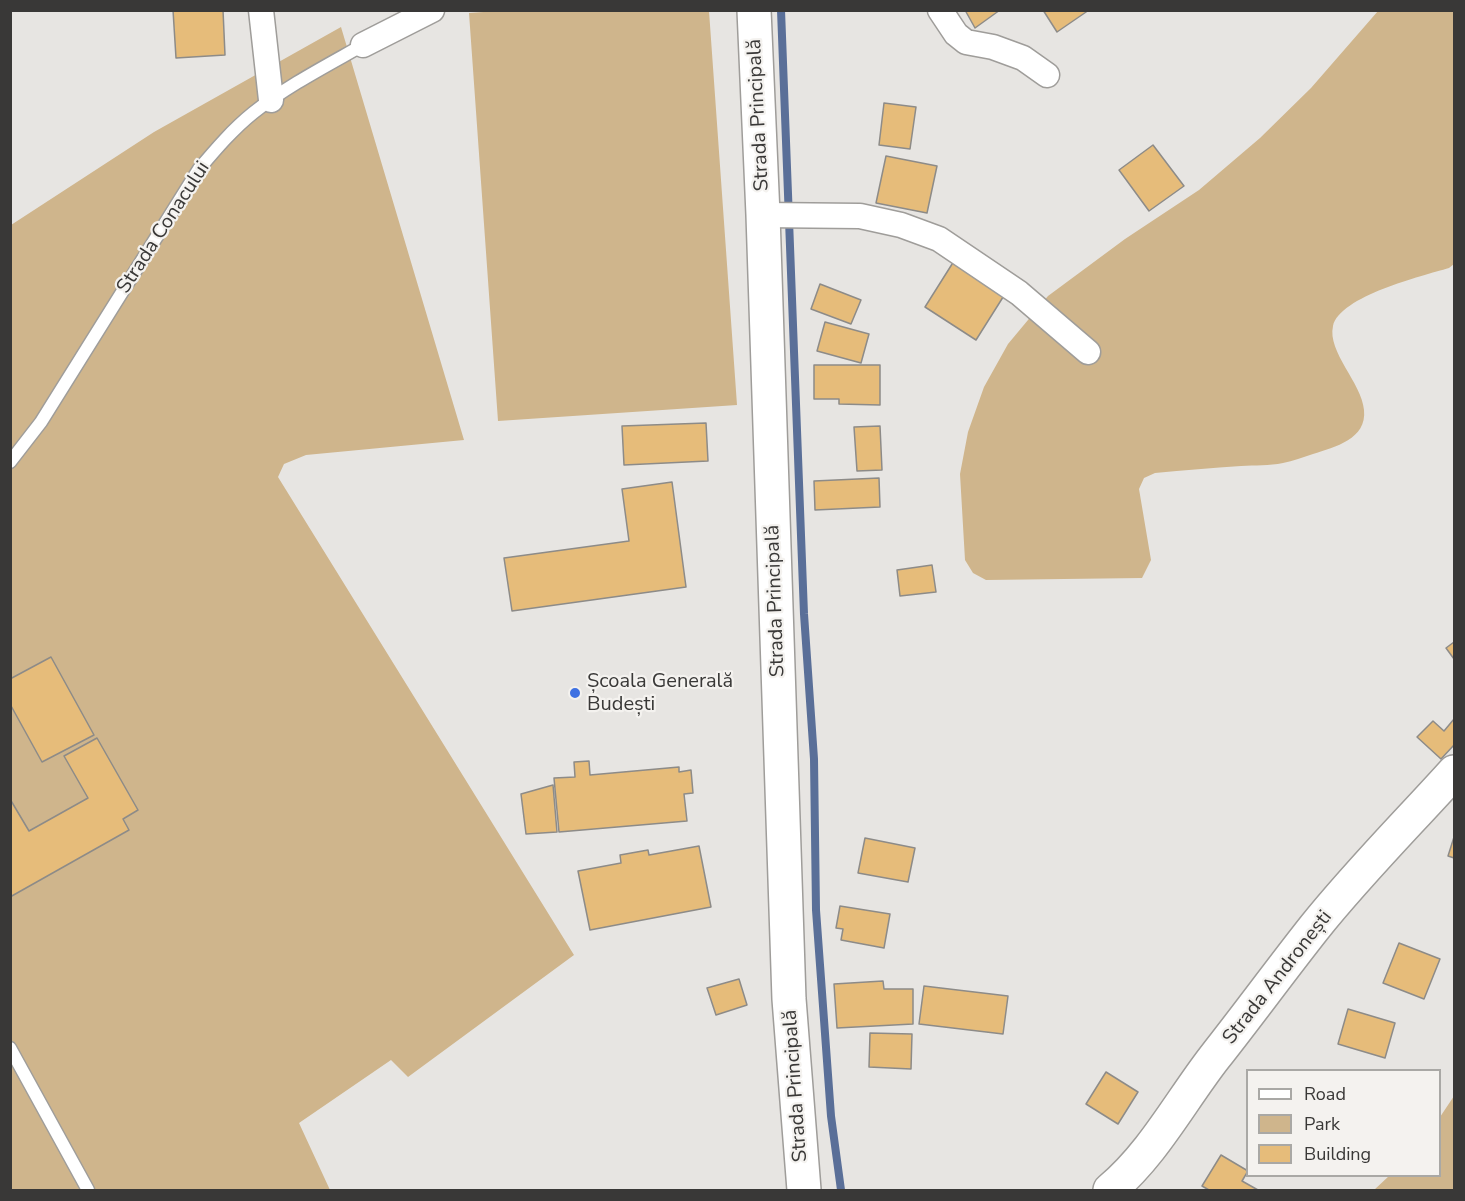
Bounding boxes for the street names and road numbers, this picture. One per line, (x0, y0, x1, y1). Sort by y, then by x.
street label: Strada Principală (743, 38, 775, 192)
street label: Strada Conacului (112, 158, 216, 298)
street label: Strada Principală (761, 524, 791, 678)
street label: Strada Andronești (1218, 906, 1338, 1050)
street label: Strada Principală (779, 1009, 813, 1163)

